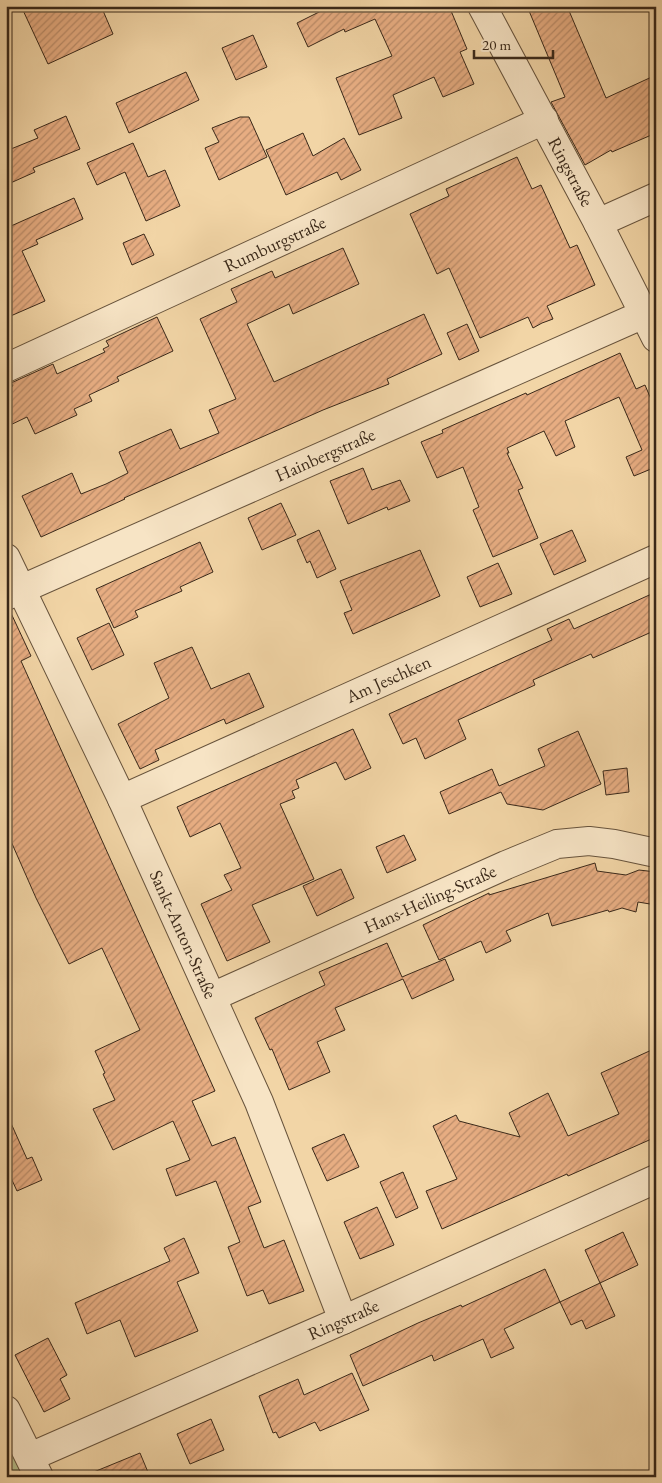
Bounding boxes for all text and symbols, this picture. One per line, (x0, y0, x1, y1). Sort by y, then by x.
scale bar (474, 28, 553, 60)
text: 20 m (482, 35, 511, 54)
street label: Ringstraße (543, 133, 599, 210)
street label: Rumburgstraße (220, 210, 329, 277)
street label: Hainbergstraße (272, 422, 378, 487)
street label: Am Jeschken (341, 650, 435, 708)
street label: Hans-Heiling-Straße (360, 859, 500, 938)
street label: Sankt-Anton-Straße (145, 866, 223, 1002)
street label: Ringstraße (304, 1293, 382, 1345)

